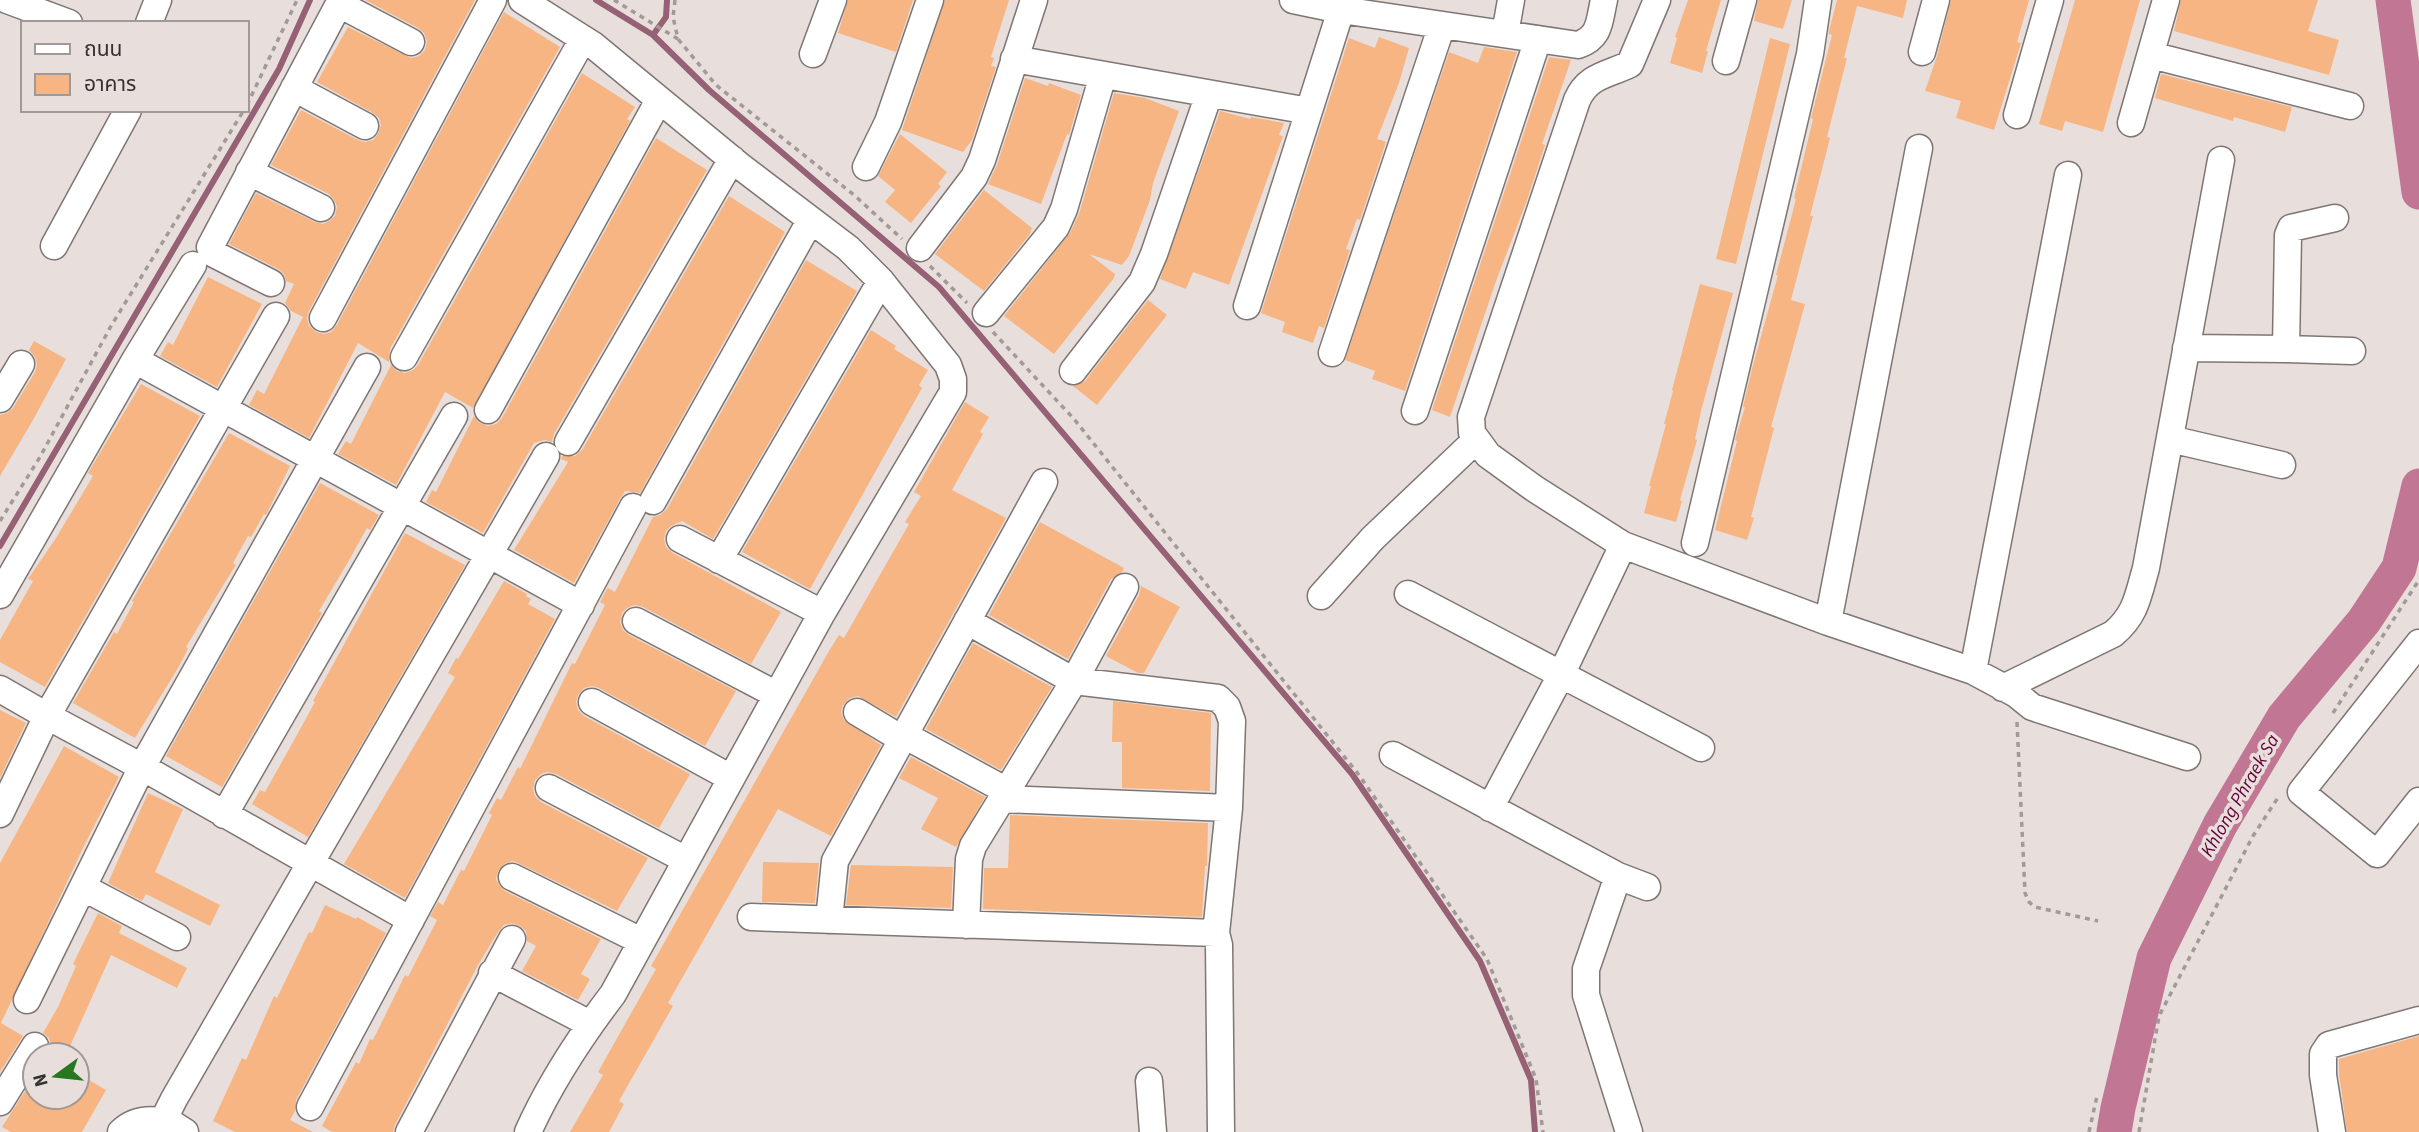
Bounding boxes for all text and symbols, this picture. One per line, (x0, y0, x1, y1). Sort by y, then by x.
legend (21, 21, 248, 112)
text: ถนน (84, 34, 122, 64)
text: อาคาร (84, 69, 136, 99)
water label: Khlong Phraek Sa (2194, 729, 2286, 862)
north arrow (21, 1041, 91, 1111)
text: N (26, 1070, 56, 1090)

